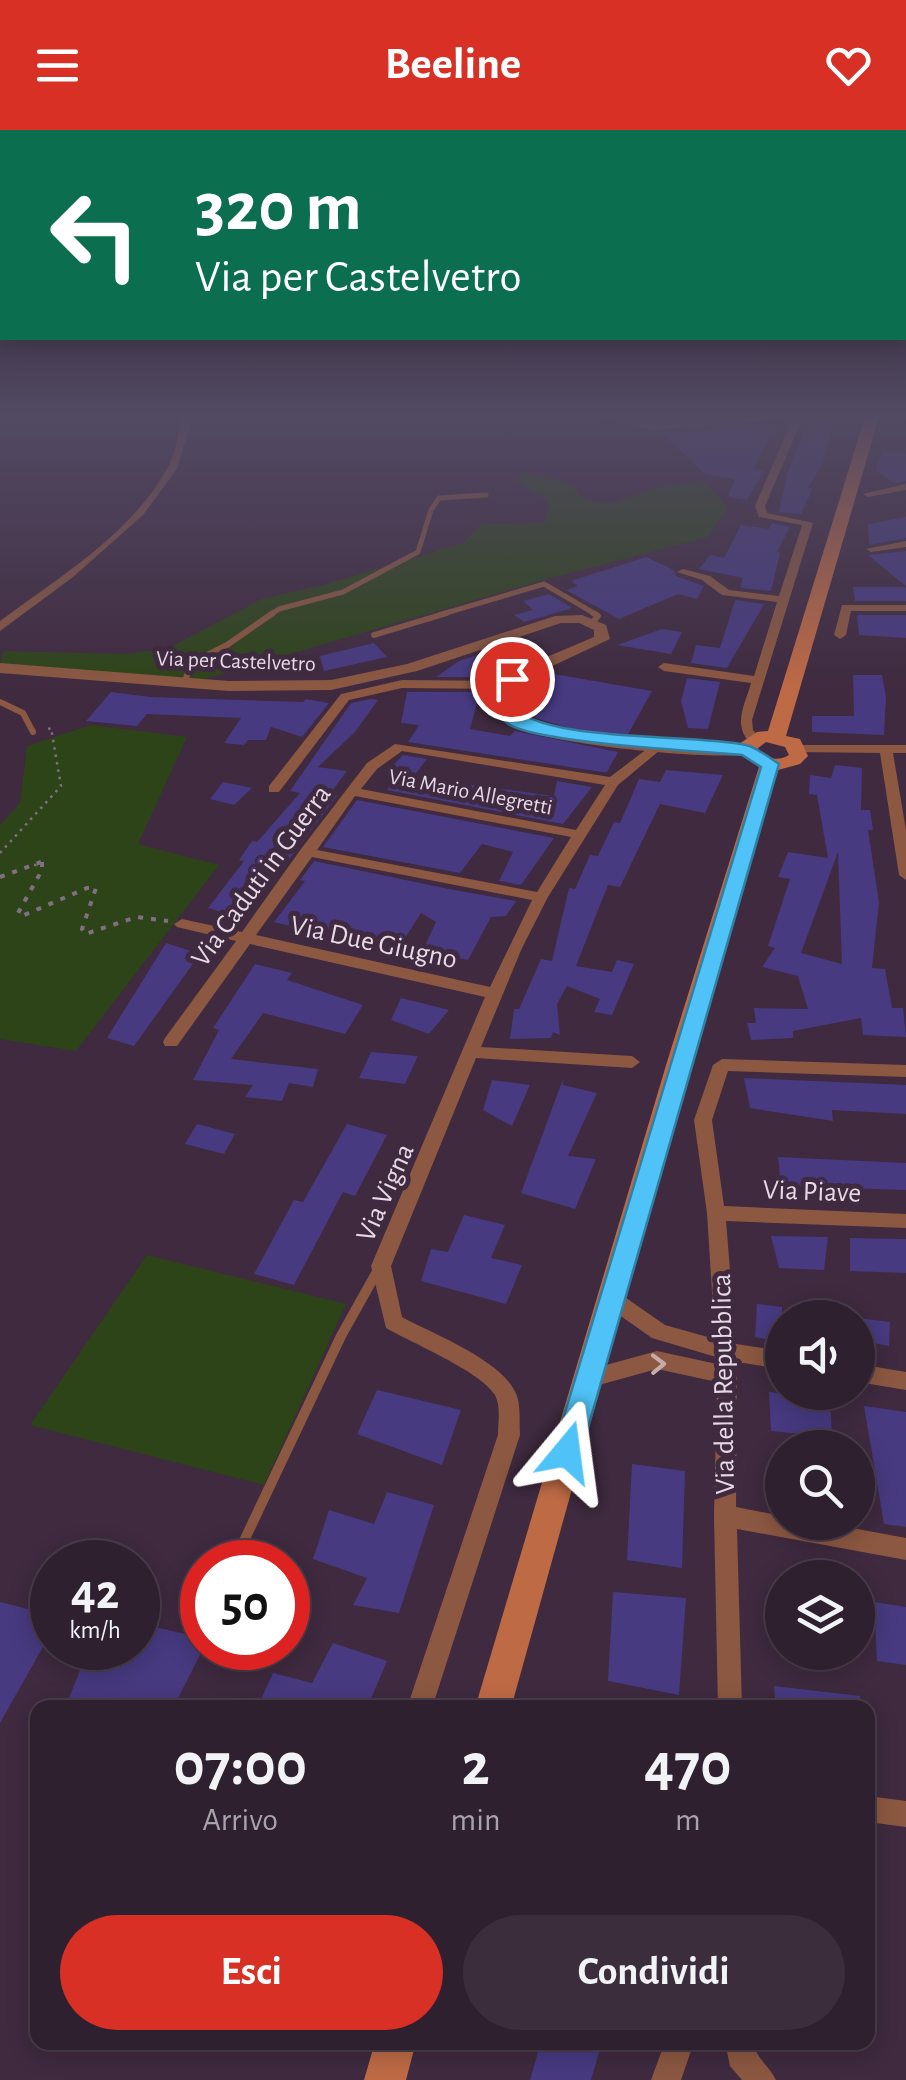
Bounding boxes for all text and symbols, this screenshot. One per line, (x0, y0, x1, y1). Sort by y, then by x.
icon: menu (30, 38, 85, 93)
icon: heart (821, 38, 876, 93)
text: Beeline (385, 42, 521, 87)
icon: left (30, 170, 160, 300)
text: 320 m (195, 173, 362, 243)
text: Via per Castelvetro (195, 255, 522, 300)
pin (470, 637, 555, 722)
street label: Via per Castelvetro (156, 647, 316, 675)
icon: arrive (485, 652, 540, 707)
street label: Via Mario Allegretti (387, 765, 555, 819)
street label: Via Caduti in Guerra (187, 780, 337, 972)
street label: Via Due Giugno (288, 912, 459, 974)
street label: Via Vigna (352, 1140, 420, 1246)
street label: Via Piave (762, 1176, 862, 1208)
street label: Via della Repubblica (708, 1273, 740, 1495)
map controls (765, 1300, 875, 1670)
button: sound (765, 1300, 875, 1410)
one-way arrow (651, 1353, 666, 1375)
position arrow (515, 1400, 619, 1504)
button: search (765, 1430, 875, 1540)
speed limit sign: 50 (180, 1540, 310, 1670)
button: layers (765, 1560, 875, 1670)
text: 42 (71, 1568, 119, 1618)
text: km/h (69, 1618, 121, 1643)
text: 07:00 (174, 1736, 307, 1796)
text: 2 (461, 1736, 490, 1796)
text: 470 (644, 1736, 731, 1796)
text: Arrivo (203, 1804, 278, 1836)
text: min (451, 1804, 500, 1836)
text: m (675, 1804, 701, 1836)
button: Esci (60, 1915, 443, 2030)
button: Condividi (463, 1915, 845, 2030)

